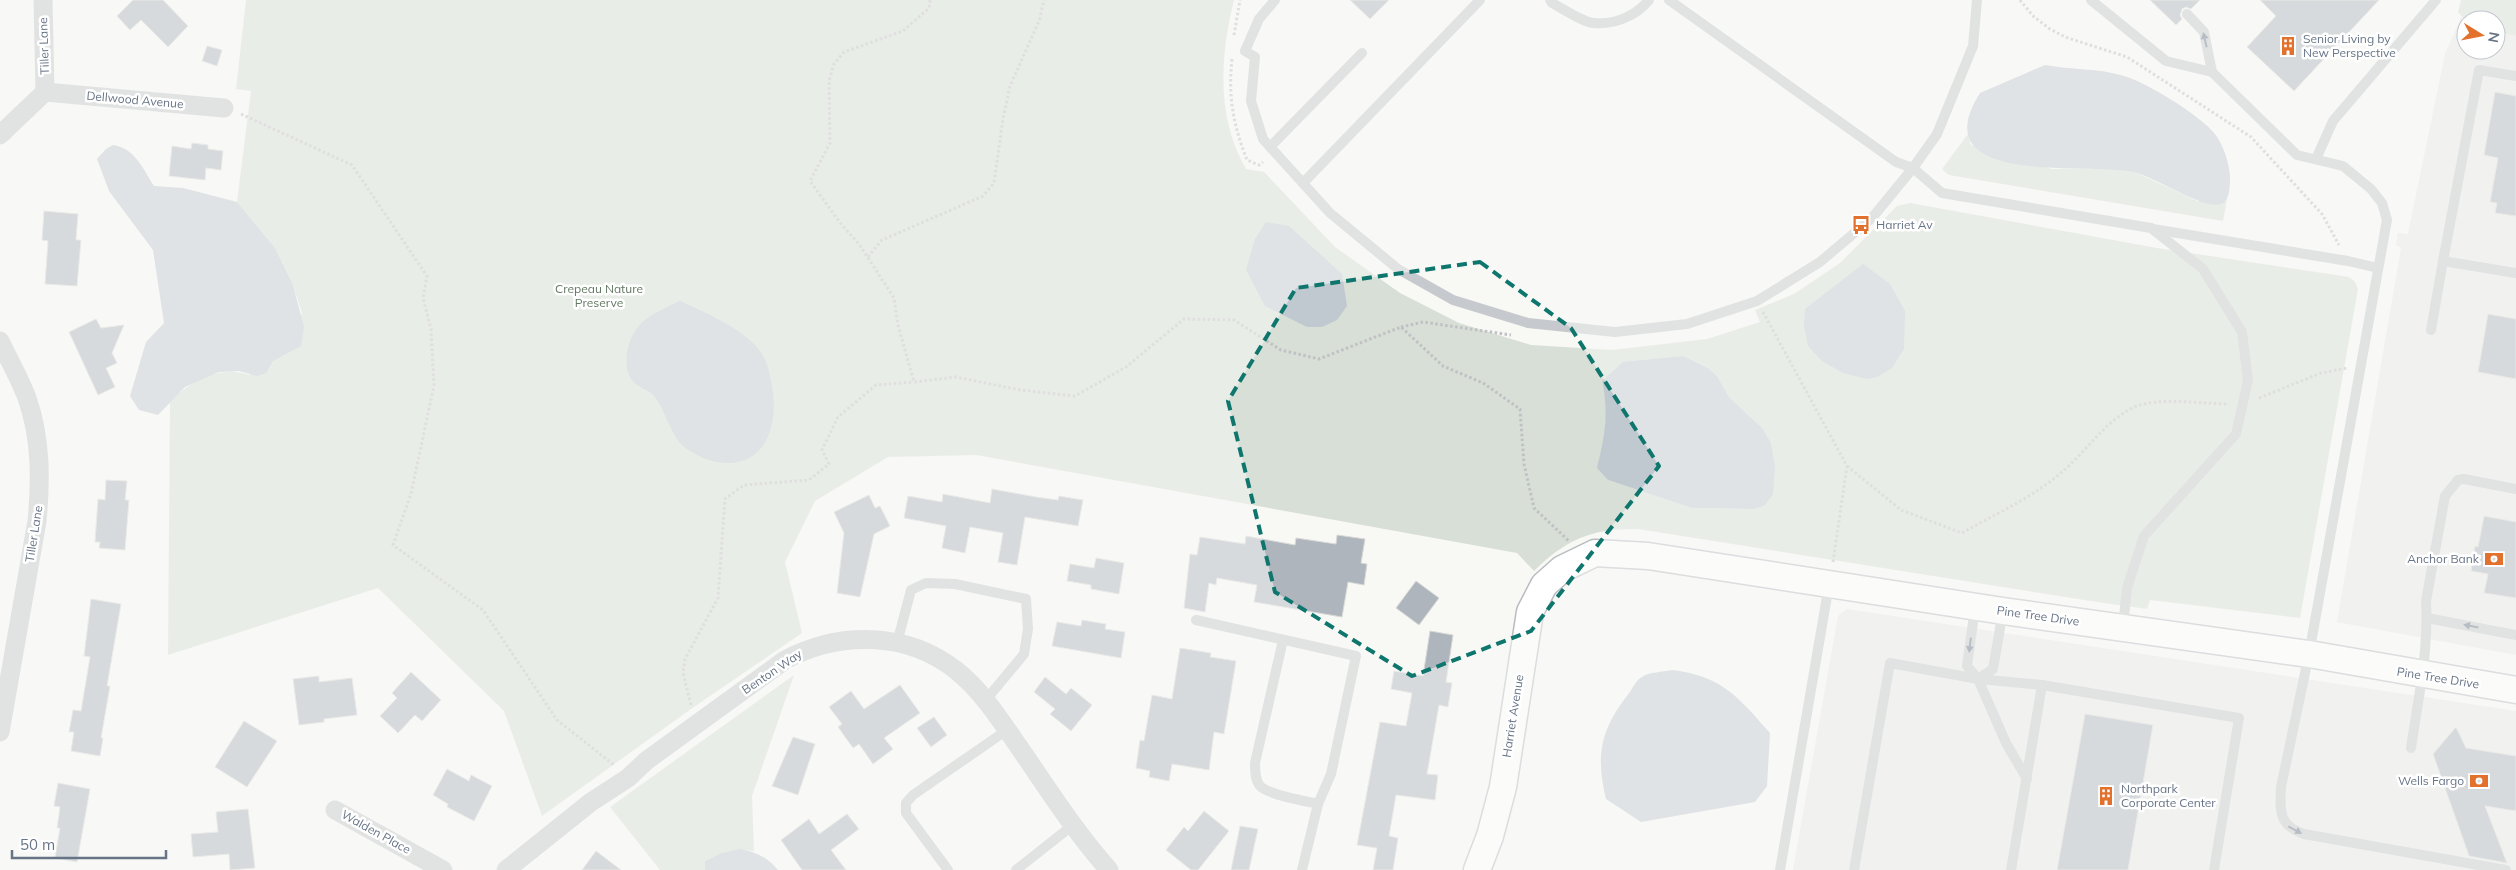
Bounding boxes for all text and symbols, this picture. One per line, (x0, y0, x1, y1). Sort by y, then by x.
north arrow (2456, 10, 2506, 60)
street label: Tiller Lane (35, 17, 52, 75)
text: N (2484, 30, 2504, 44)
place label: Senior Living by New Perspective (2303, 31, 2396, 60)
one-way arrow (2201, 32, 2209, 48)
building icon: Senior Living by New Perspective (2277, 35, 2299, 57)
street label: Dellwood Avenue (86, 88, 184, 111)
bus stop icon: Harriet Av (1850, 214, 1872, 236)
place label: Harriet Av (1876, 217, 1933, 232)
park label: Crepeau Nature Preserve (555, 281, 643, 310)
street label: Tiller Lane (22, 505, 45, 563)
bank icon: Anchor Bank (2483, 548, 2505, 570)
place label: Anchor Bank (2407, 551, 2480, 566)
street label: Pine Tree Drive (1996, 602, 2080, 629)
one-way arrow (2463, 622, 2479, 630)
one-way arrow (1966, 637, 1974, 653)
street label: Benton Way (739, 646, 805, 697)
street label: Pine Tree Drive (2396, 664, 2480, 691)
street label: Harriet Avenue (1499, 673, 1526, 758)
bank icon: Wells Fargo (2468, 770, 2490, 792)
place label: Wells Fargo (2398, 773, 2464, 788)
place label: Northpark Corporate Center (2121, 781, 2216, 810)
building icon: Northpark Corporate Center (2095, 785, 2117, 807)
street label: Walden Place (339, 806, 413, 857)
one-way arrow (2287, 826, 2302, 834)
scale bar (12, 828, 166, 860)
text: 50 m (20, 835, 55, 854)

